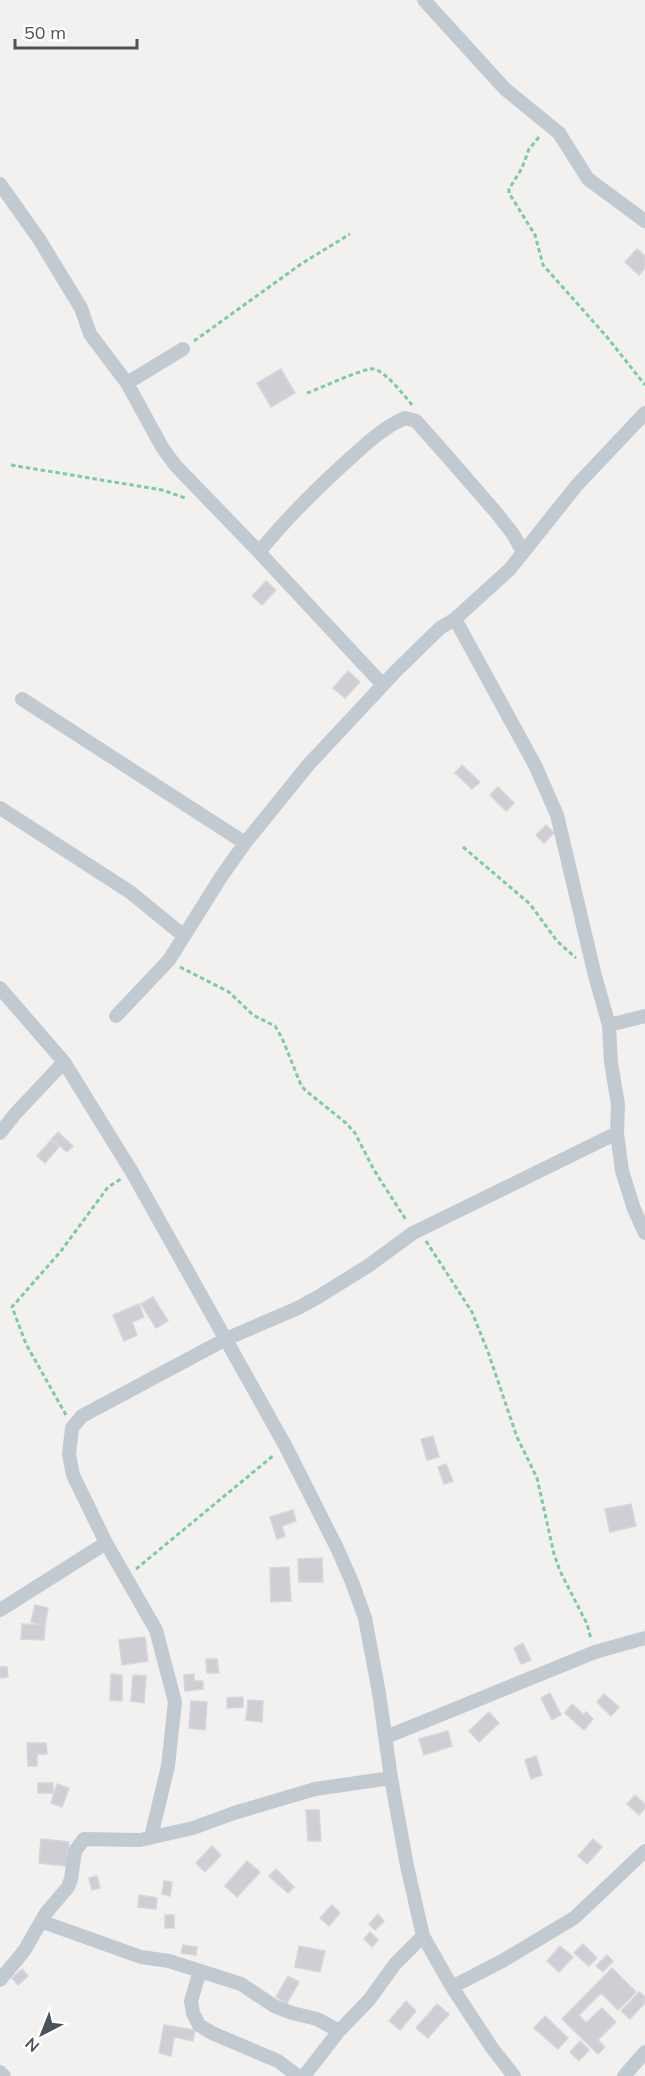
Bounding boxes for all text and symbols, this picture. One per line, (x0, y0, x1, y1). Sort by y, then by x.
scale bar (15, 12, 136, 50)
text: 50 m (24, 21, 66, 44)
north arrow (12, 2004, 72, 2064)
text: N (21, 2034, 43, 2057)

